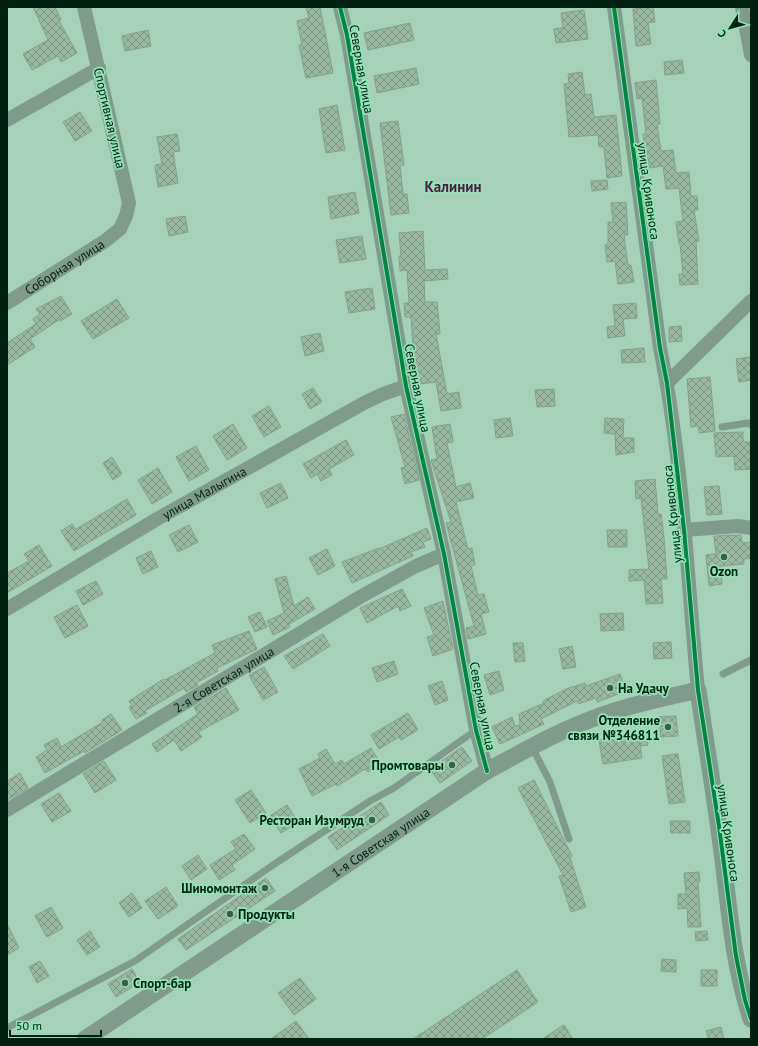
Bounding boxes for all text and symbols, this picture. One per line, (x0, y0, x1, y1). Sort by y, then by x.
north arrow (710, 8, 750, 48)
street label: Северная улица (345, 23, 378, 115)
text: С (714, 27, 729, 40)
street label: Спортивная улица (90, 66, 129, 170)
street label: улица Кривоноса (633, 141, 664, 241)
district label: Калинин (425, 177, 481, 196)
street label: Соборная улица (22, 236, 108, 299)
street label: Северная улица (401, 342, 434, 434)
street label: улица Малыгина (159, 463, 250, 523)
street label: улица Кривоноса (659, 464, 686, 564)
marker: Ozon (719, 552, 729, 562)
place label: Ozon (710, 563, 738, 580)
street label: 2-я Советская улица (170, 643, 277, 717)
street label: Северная улица (466, 660, 499, 752)
place label: На Удачу (618, 680, 669, 697)
marker: На Удачу (605, 683, 615, 693)
place label: Отделение связи №346811 (568, 712, 660, 744)
marker: Отделение связи №346811 (663, 722, 673, 732)
place label: Промтовары (372, 757, 444, 774)
marker: Промтовары (447, 760, 457, 770)
street label: улица Кривоноса (713, 783, 744, 883)
street label: 1-я Советская улица (328, 804, 433, 881)
place label: Ресторан Изумруд (260, 812, 365, 829)
marker: Ресторан Изумруд (367, 815, 377, 825)
place label: Шиномонтаж (181, 880, 258, 897)
marker: Шиномонтаж (260, 883, 270, 893)
place label: Продукты (238, 906, 295, 923)
marker: Продукты (225, 909, 235, 919)
place label: Спорт-бар (133, 975, 191, 992)
marker: Спорт-бар (120, 978, 130, 988)
scale bar (10, 1012, 101, 1038)
text: 50 m (16, 1018, 42, 1033)

